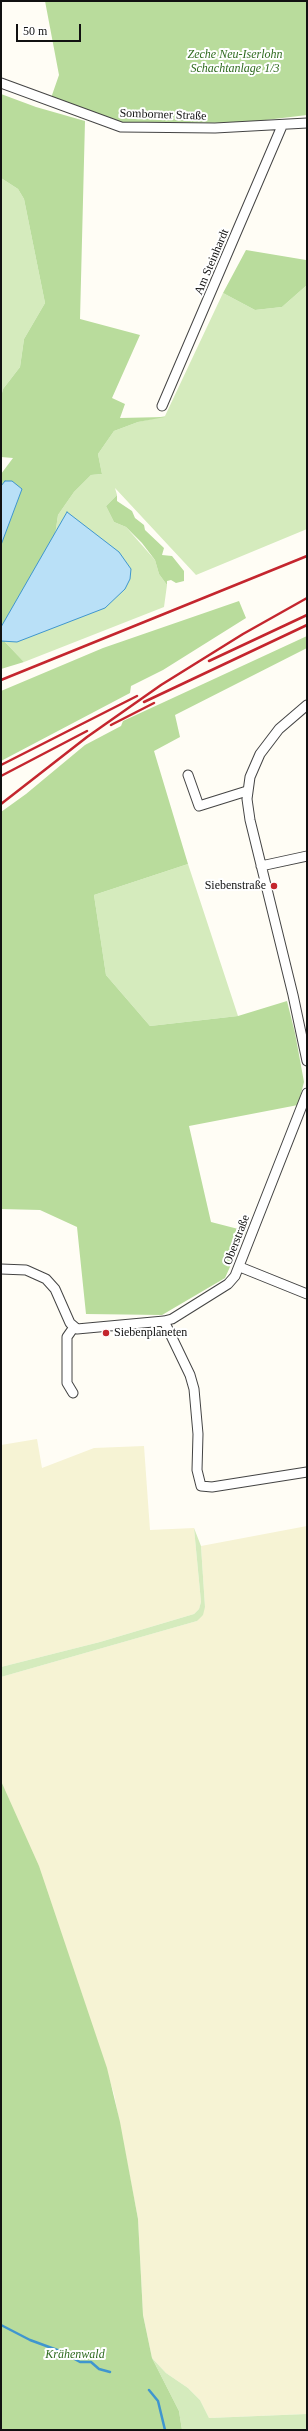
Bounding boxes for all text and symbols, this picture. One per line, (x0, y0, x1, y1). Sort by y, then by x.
scale bar (18, 16, 83, 42)
text: 50 m (23, 24, 47, 38)
park label: Zeche Neu-Iserlohn Schachtanlage 1/3 (188, 48, 282, 76)
street label: Somborner Straße (119, 106, 207, 124)
street label: Am Steinhardt (192, 227, 232, 297)
place label: Siebenstraße (205, 879, 266, 893)
marker: Siebenstraße (269, 881, 279, 891)
street label: Oberstraße (221, 1213, 253, 1267)
place label: Siebenplaneten (114, 1326, 187, 1340)
marker: Siebenplaneten (101, 1328, 111, 1338)
park label: Krähenwald (45, 2348, 105, 2362)

